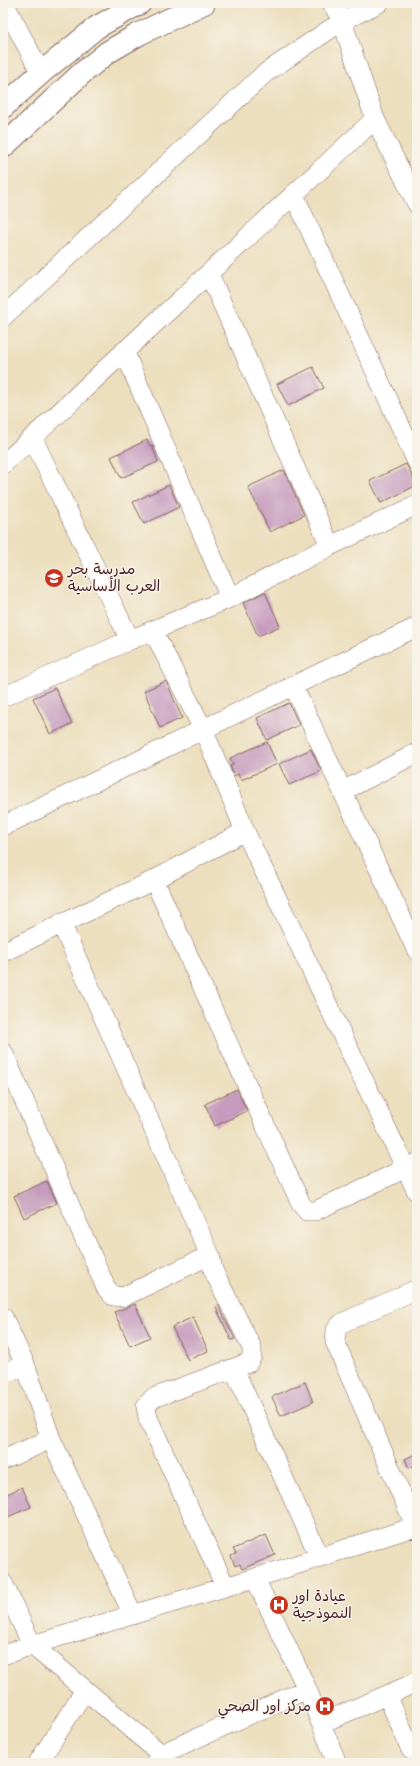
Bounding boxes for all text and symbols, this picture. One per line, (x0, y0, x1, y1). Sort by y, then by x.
place label: مدرسة بحر العرب الأساسية (66, 560, 160, 595)
school or university icon: مدرسة بحر العرب الأساسية (43, 567, 65, 589)
place label: عيادة اور النموذجية (292, 1587, 352, 1622)
hospital icon: عيادة اور النموذجية (268, 1594, 290, 1616)
hospital icon: مركز اور الصحي (314, 1695, 336, 1717)
place label: مركز اور الصحي (218, 1697, 311, 1719)

